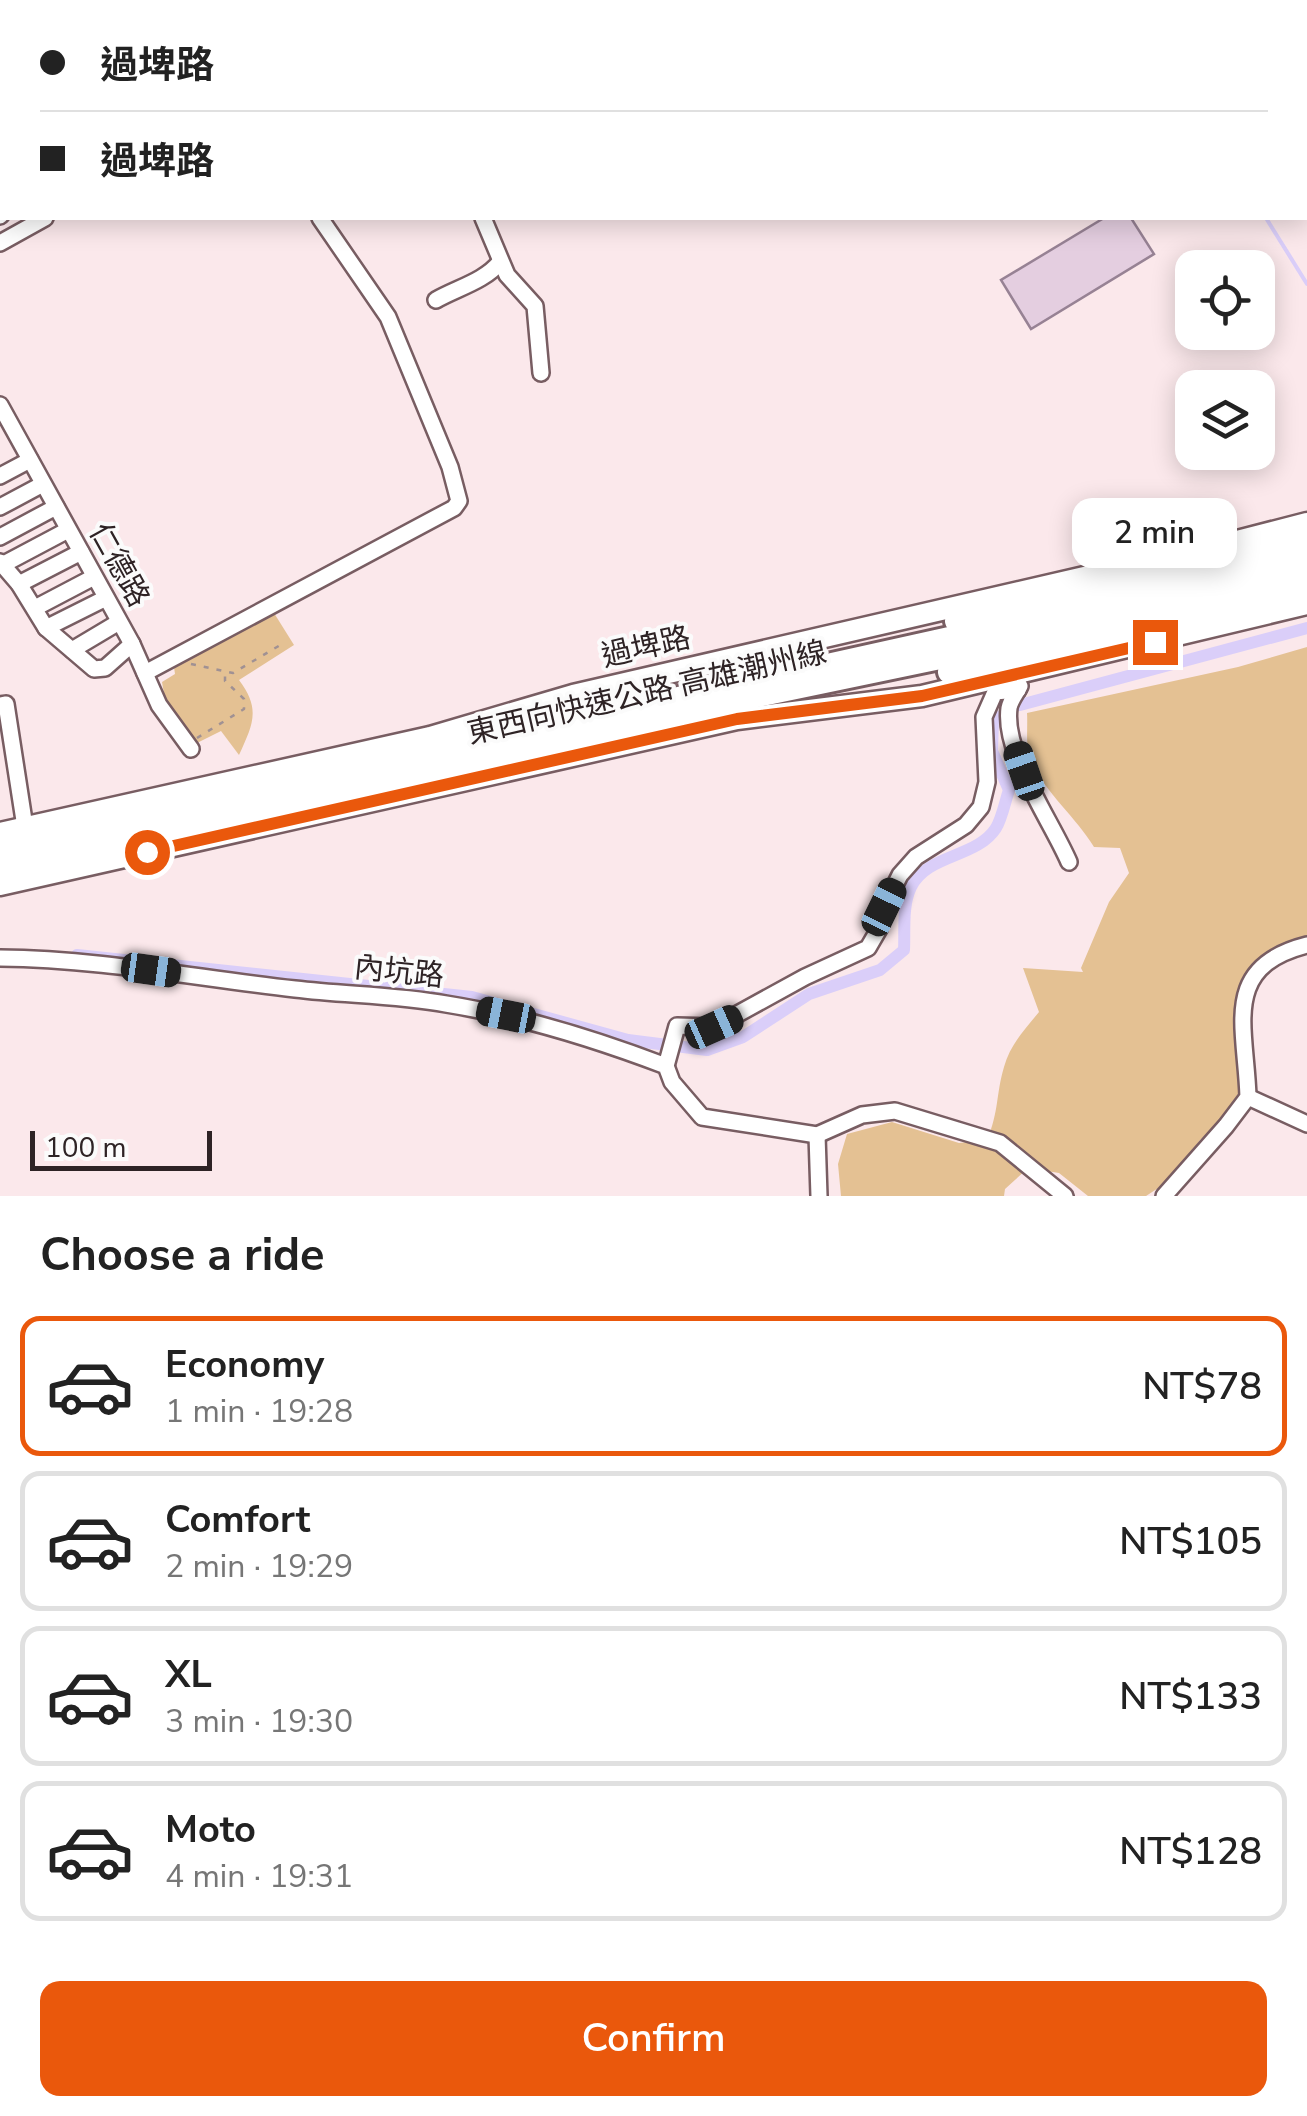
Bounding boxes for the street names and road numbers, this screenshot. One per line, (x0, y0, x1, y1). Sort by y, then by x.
street label: 仁德路 (79, 516, 159, 614)
street label: 過埤路 (598, 617, 694, 677)
street label: 東西向快速公路 高雄潮州線 (463, 632, 831, 754)
street label: 內坑路 (352, 947, 446, 997)

